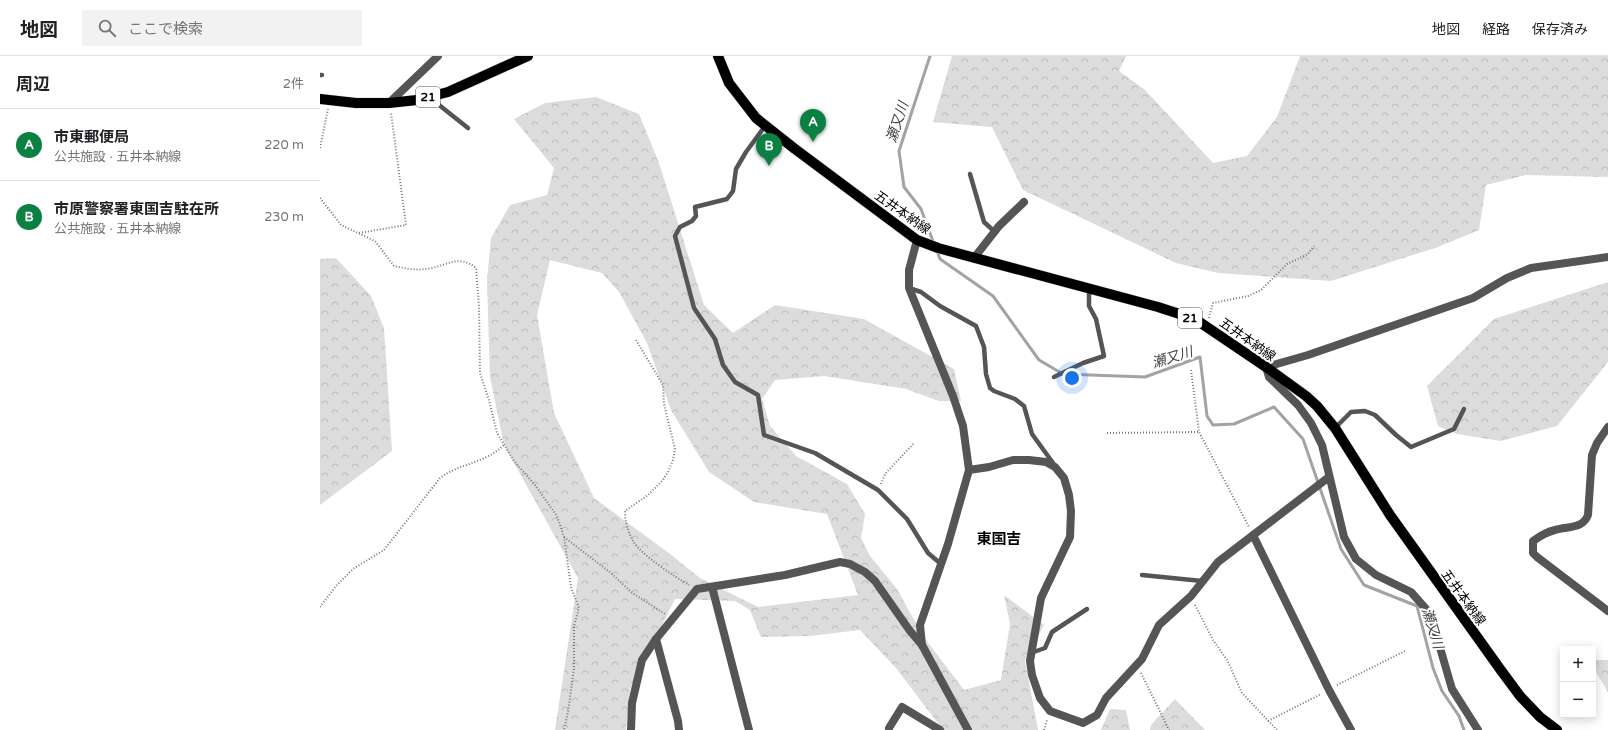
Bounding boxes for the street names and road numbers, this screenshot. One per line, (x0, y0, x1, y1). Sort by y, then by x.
road number: 21 (416, 87, 440, 107)
street label: 五井本納線 (871, 188, 934, 238)
road number: 21 (1178, 308, 1202, 328)
street label: 五井本納線 (1216, 315, 1279, 365)
street label: 五井本納線 (1438, 567, 1489, 629)

